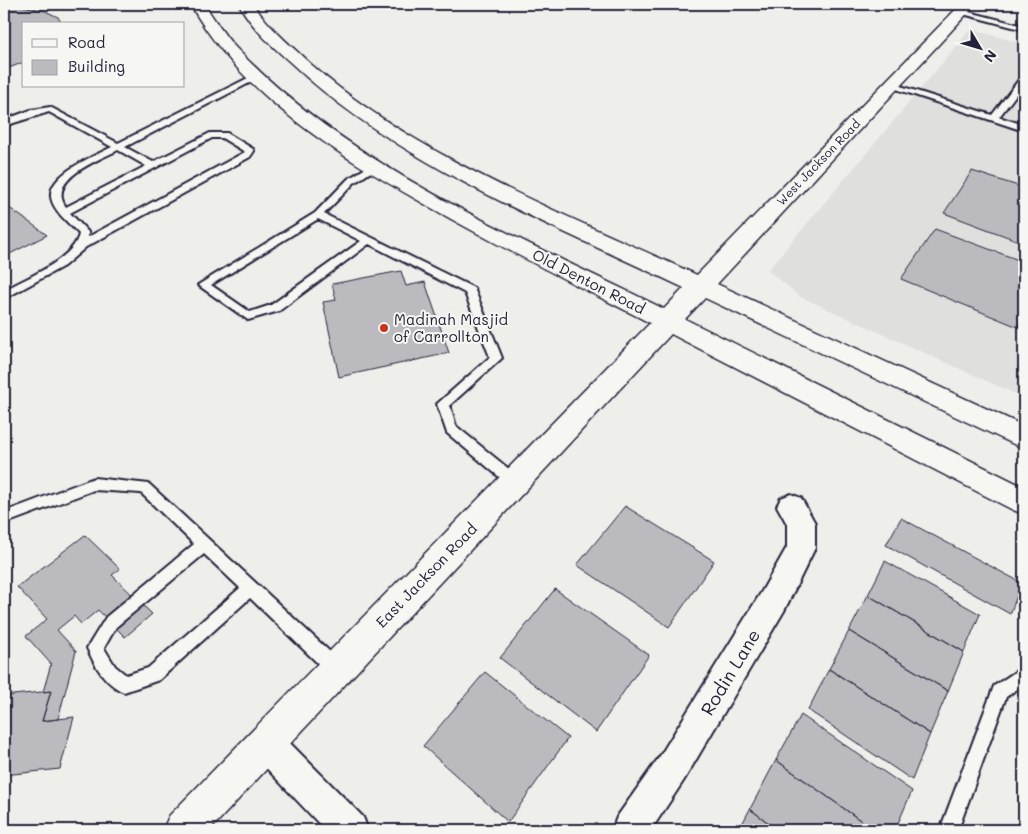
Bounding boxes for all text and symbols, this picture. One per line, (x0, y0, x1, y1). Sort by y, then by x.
legend (22, 22, 185, 88)
north arrow (956, 22, 1006, 72)
text: Road (68, 32, 105, 52)
text: N (980, 46, 1001, 66)
text: Building (68, 56, 125, 76)
street label: West Jackson Road (773, 115, 864, 208)
street label: Old Denton Road (529, 244, 649, 318)
place label: Madinah Masjid of Carrollton (394, 309, 508, 346)
marker: Madinah Masjid of Carrollton (378, 322, 390, 334)
street label: East Jackson Road (371, 519, 481, 631)
street label: Rodin Lane (695, 624, 765, 720)

